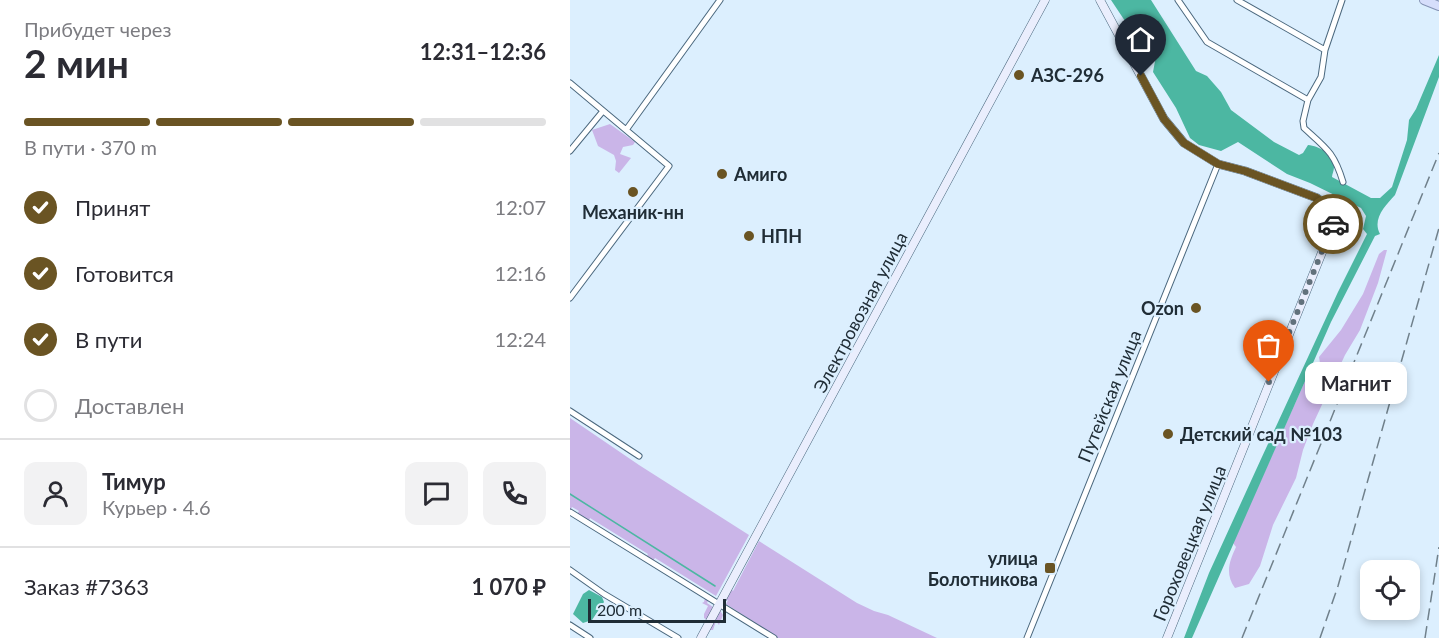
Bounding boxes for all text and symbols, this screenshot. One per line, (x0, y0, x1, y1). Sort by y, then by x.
pin (1115, 14, 1166, 76)
text: Прибудет через (24, 17, 171, 41)
icon: home (1124, 23, 1157, 56)
text: 12:31–12:36 (420, 38, 546, 65)
text: 2 мин (24, 40, 129, 86)
place label: АЗС-296 (1030, 64, 1104, 86)
marker: АЗС-296 (1012, 68, 1026, 82)
text: В пути · 370 m (24, 135, 157, 159)
place label: Амиго (733, 163, 787, 185)
marker: Амиго (715, 167, 729, 181)
marker: Механик-нн (626, 185, 640, 199)
icon: check (24, 191, 57, 224)
text: Принят (75, 194, 150, 221)
courier (1303, 194, 1363, 254)
text: 12:07 (495, 195, 546, 219)
place label: Механик-нн (582, 201, 684, 223)
icon: car (1317, 208, 1350, 241)
place label: НПН (761, 225, 802, 247)
street label: Электровозная улица (808, 228, 912, 396)
marker: НПН (742, 229, 756, 243)
icon: check (24, 257, 57, 290)
text: Готовится (75, 260, 174, 287)
text: 12:16 (495, 261, 546, 285)
place label: Ozon (1141, 297, 1184, 319)
marker: Ozon (1189, 301, 1203, 315)
pin (1243, 320, 1294, 382)
icon: check (24, 323, 57, 356)
text: В пути (75, 326, 142, 353)
text: 12:24 (495, 327, 546, 351)
street label: Путейская улица (1072, 327, 1146, 465)
icon: bag (1252, 329, 1285, 362)
callout: Магнит (1305, 361, 1407, 403)
text: Магнит (1321, 371, 1391, 395)
text: Доставлен (75, 392, 184, 419)
place label: Детский сад №103 (1180, 423, 1343, 445)
marker: Детский сад №103 (1161, 427, 1175, 441)
button: person (24, 462, 87, 525)
button: chat (405, 462, 468, 525)
button: phone (483, 462, 546, 525)
street label: Гороховецкая улица (1148, 462, 1230, 624)
text: Тимур (102, 468, 166, 495)
text: Курьер · 4.6 (102, 495, 211, 519)
place label: улица Болотникова (928, 547, 1038, 590)
map controls (1360, 560, 1420, 620)
button: locate (1360, 560, 1420, 620)
marker: улица Болотникова (1043, 561, 1057, 575)
text: Заказ #7363 (24, 573, 149, 600)
text: 1 070 ₽ (471, 573, 546, 600)
scale bar (588, 596, 726, 624)
text: 200 m (597, 600, 642, 619)

